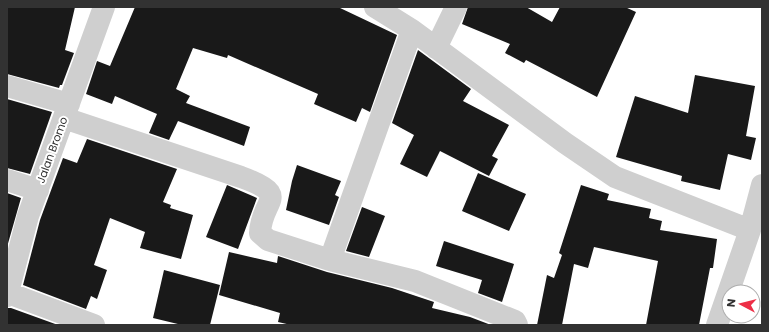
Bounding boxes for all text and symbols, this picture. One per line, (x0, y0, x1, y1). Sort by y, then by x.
street label: Jalan Bromo (33, 115, 71, 185)
north arrow (721, 284, 761, 324)
text: N (723, 298, 740, 308)

